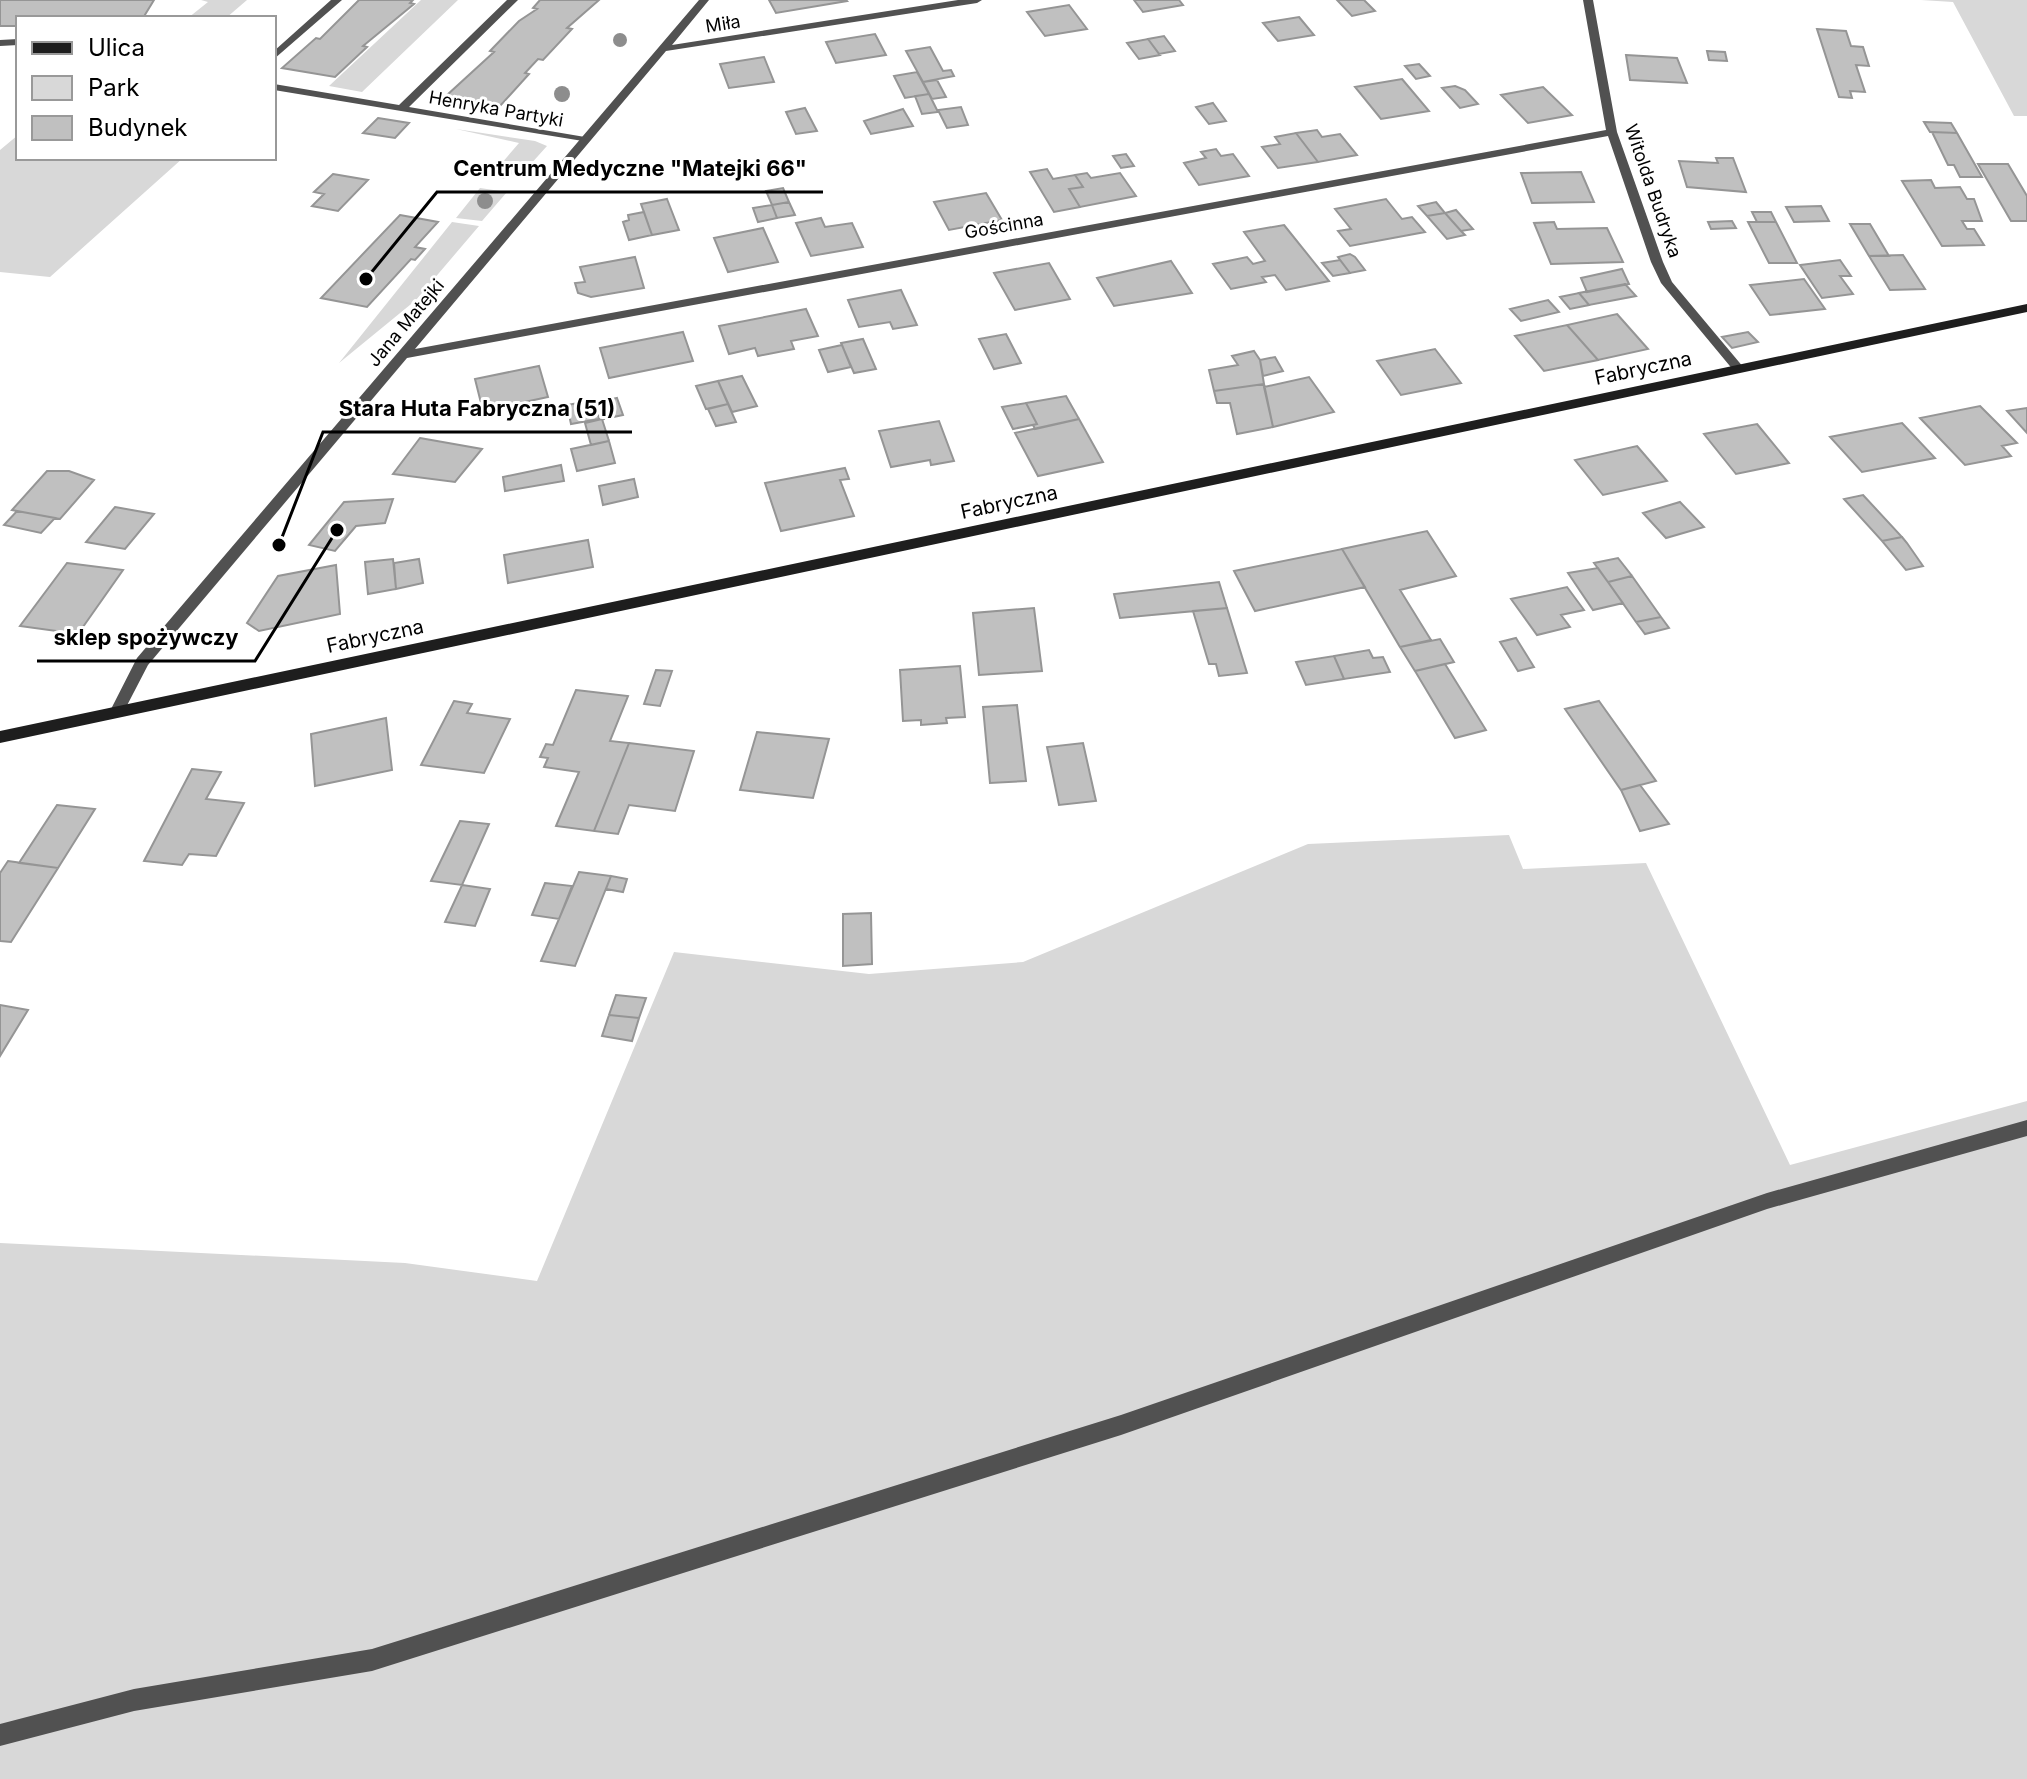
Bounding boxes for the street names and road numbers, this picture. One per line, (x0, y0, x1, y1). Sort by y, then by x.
street label: Miła (704, 10, 742, 37)
street label: Henryka Partyki (427, 86, 565, 131)
street label: Witolda Budryka (1621, 121, 1686, 260)
street label: Gościnna (963, 208, 1045, 243)
street label: Jana Matejki (363, 275, 448, 371)
street label: Fabryczna (1592, 346, 1694, 390)
street label: Fabryczna (958, 480, 1060, 524)
street label: Fabryczna (324, 614, 426, 658)

